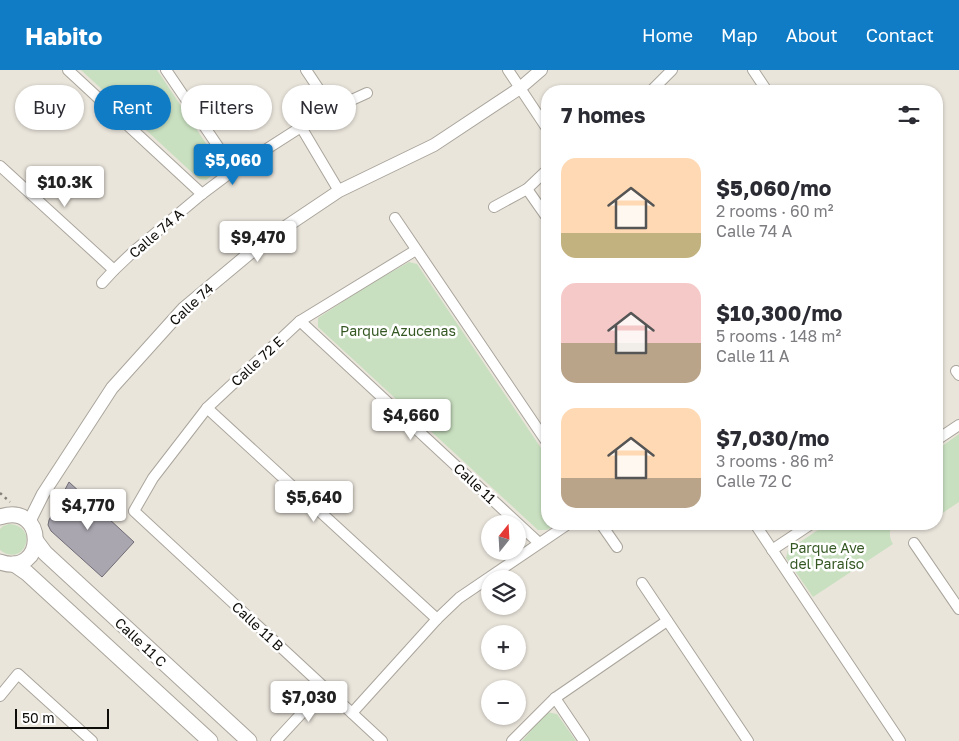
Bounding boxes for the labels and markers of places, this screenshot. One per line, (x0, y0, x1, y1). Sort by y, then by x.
pin: $5,060 (192, 144, 274, 186)
pin: $10.3K (24, 166, 106, 208)
pin: $9,470 (217, 220, 299, 263)
pin: $4,660 (370, 398, 452, 441)
pin: $5,640 (273, 480, 355, 523)
pin: $4,770 (47, 488, 129, 531)
pin: $7,030 (268, 680, 350, 723)

